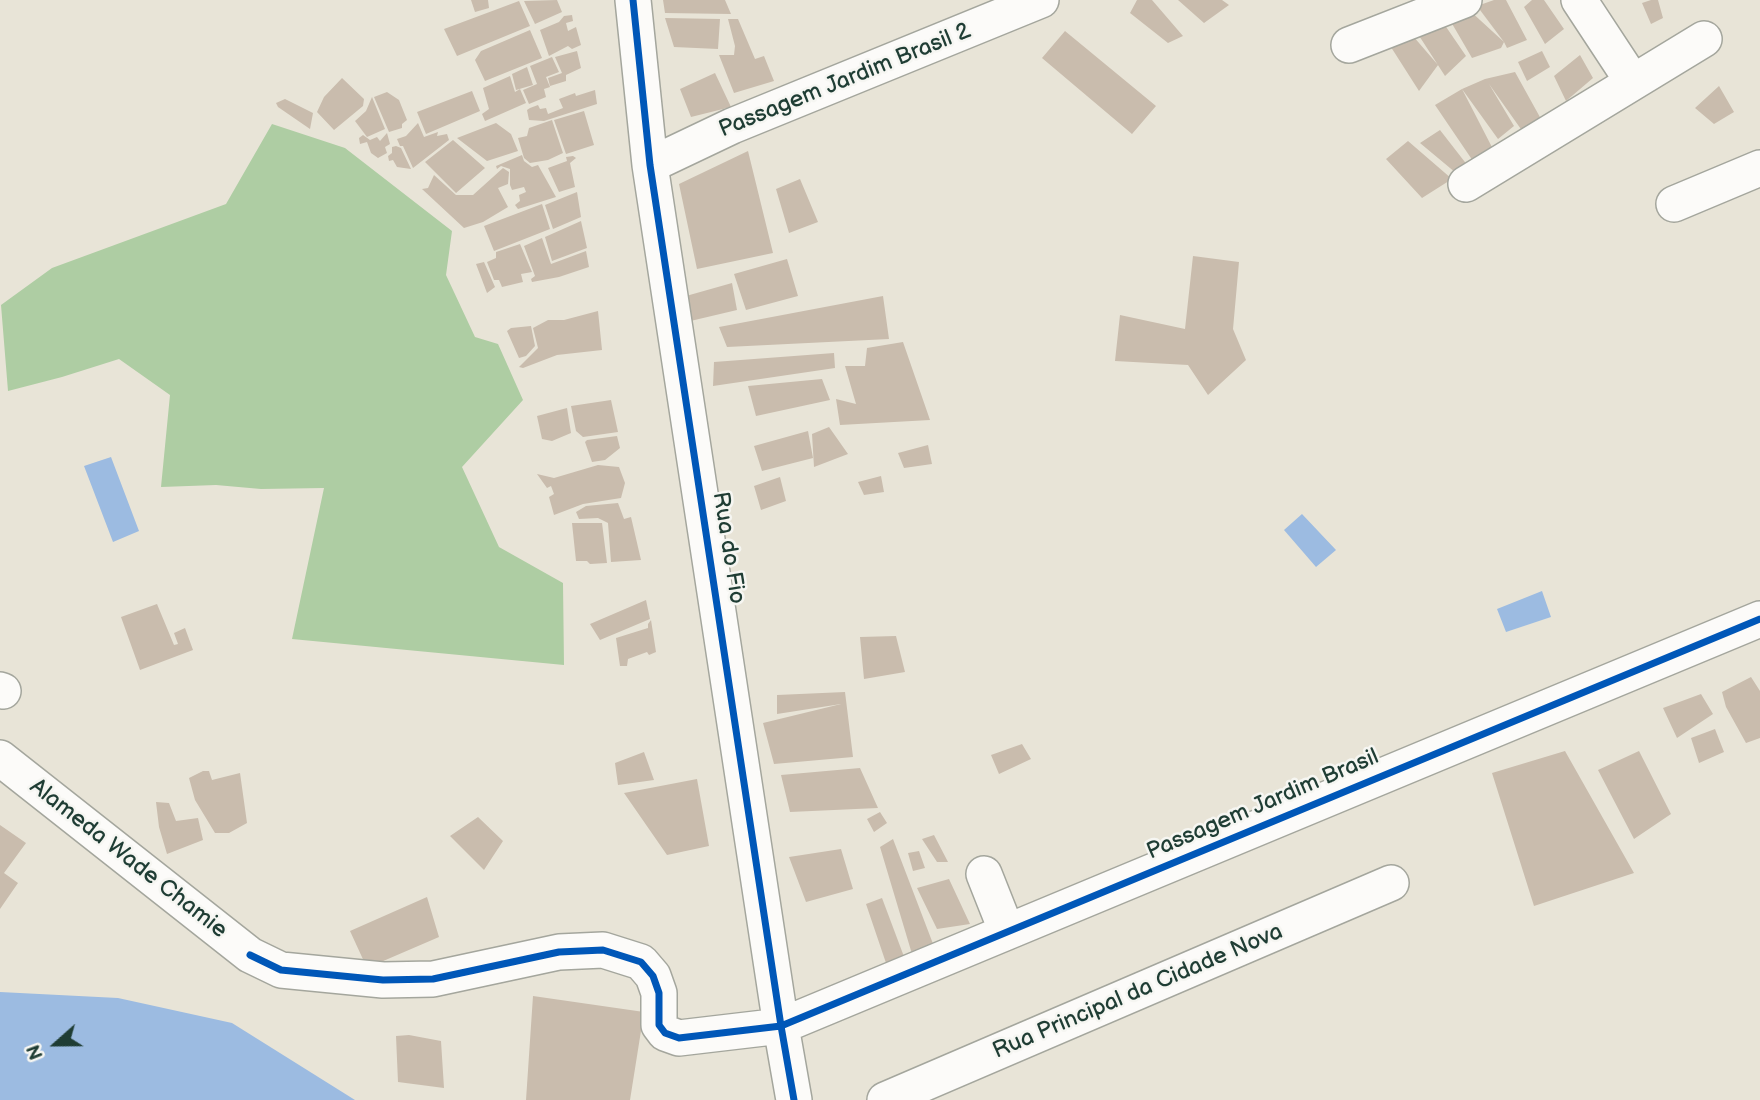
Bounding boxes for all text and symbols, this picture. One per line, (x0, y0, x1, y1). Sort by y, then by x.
street label: Passagem Jardim Brasil 2 (715, 18, 975, 144)
street label: Rua do Fio (706, 490, 750, 606)
street label: Passagem Jardim Brasil (1143, 744, 1383, 866)
street label: Alameda Wade Chamie (24, 773, 232, 945)
street label: Rua Principal da Cidade Nova (989, 918, 1287, 1066)
north arrow (21, 1009, 91, 1079)
text: N (23, 1041, 49, 1062)

